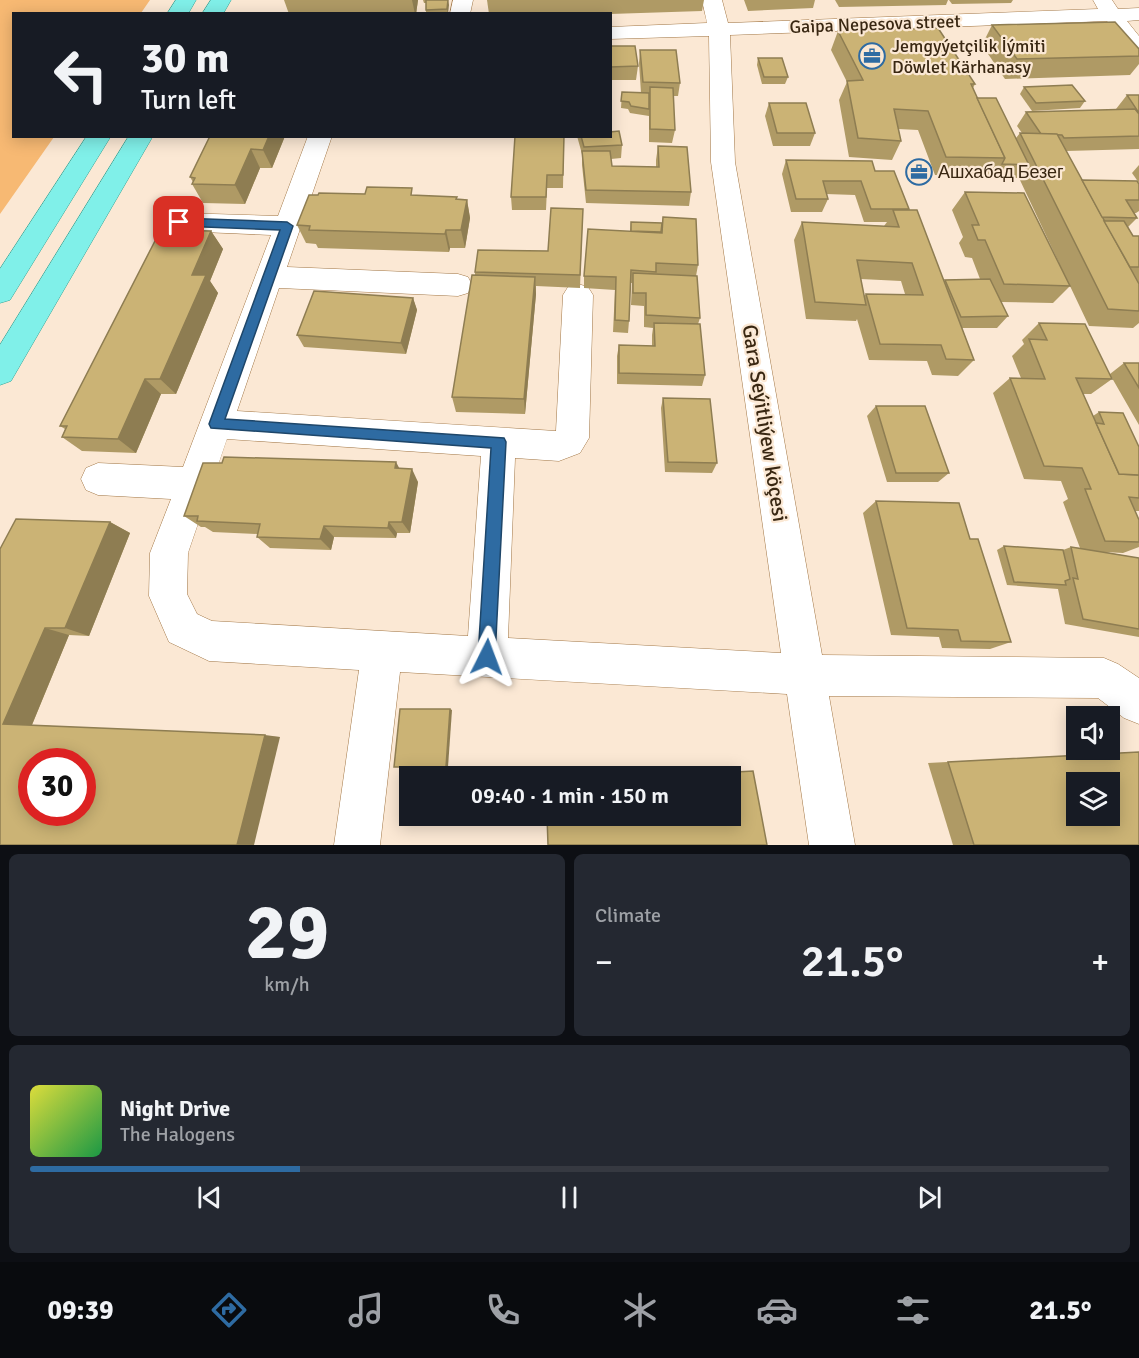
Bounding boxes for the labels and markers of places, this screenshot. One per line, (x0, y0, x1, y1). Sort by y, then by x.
place label: Jemgyýetçilik İýmiti Döwlet Kärhanasy (892, 35, 1046, 78)
office icon: Jemgyýetçilik İýmiti Döwlet Kärhanasy (857, 41, 887, 71)
office icon: Ашхабад Безег (904, 157, 934, 187)
place label: Ашхабад Безег (938, 161, 1064, 183)
pin (153, 196, 204, 247)

